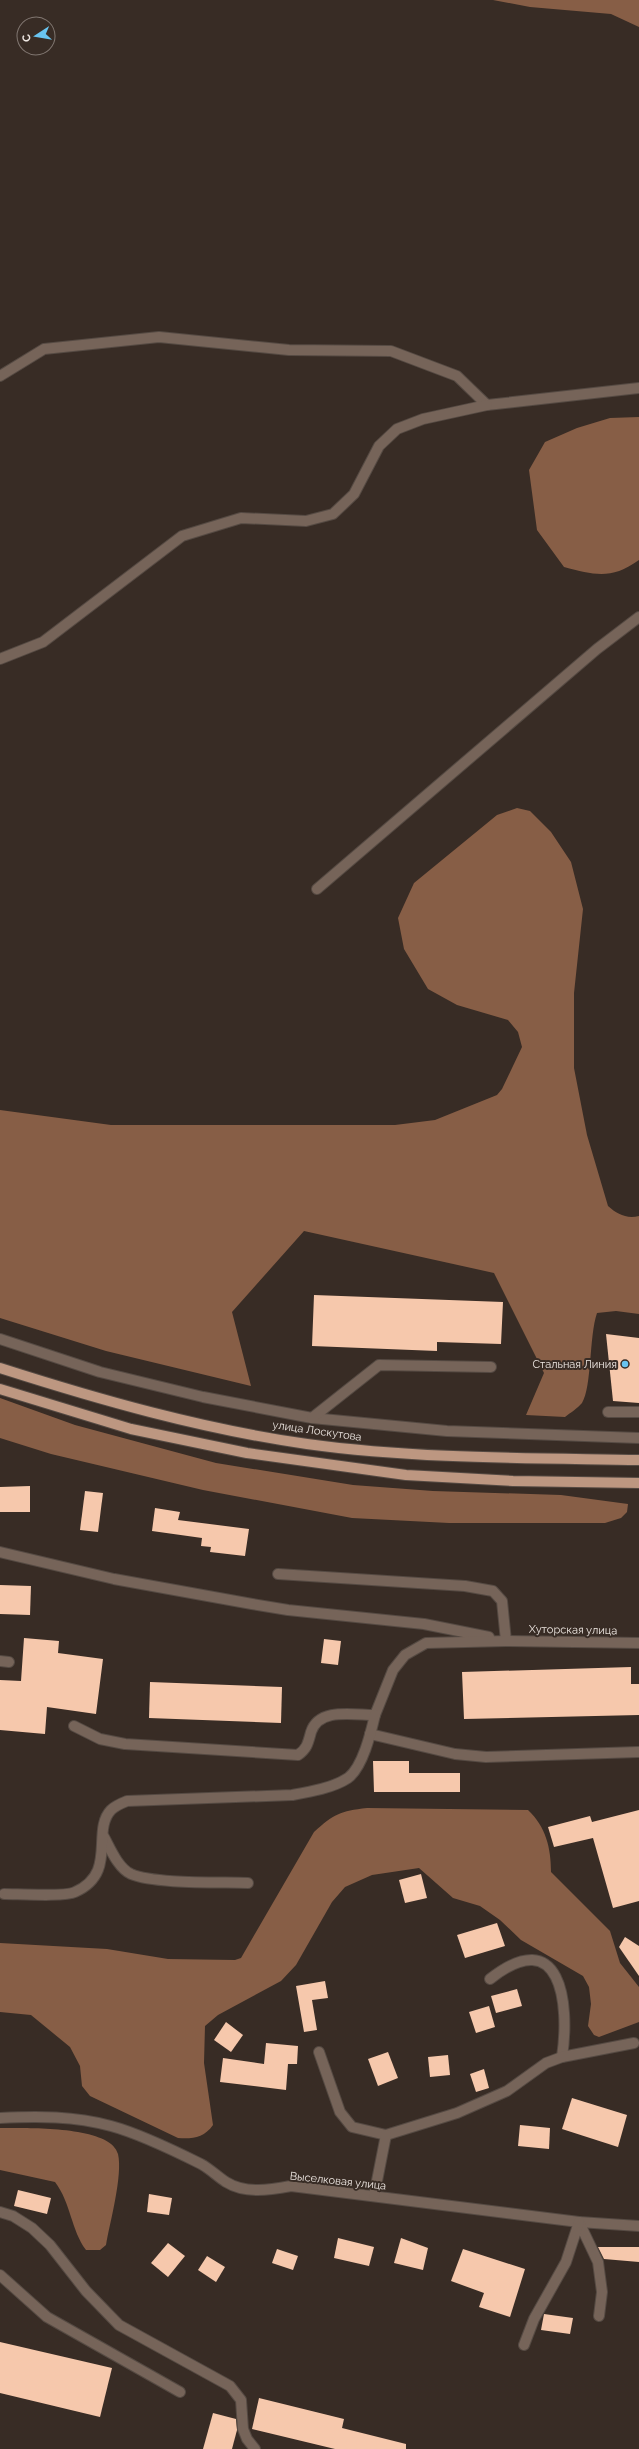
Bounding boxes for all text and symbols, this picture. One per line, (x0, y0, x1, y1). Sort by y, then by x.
north arrow (16, 16, 56, 56)
text: С (19, 32, 34, 43)
place label: Стальная Линия (533, 1358, 617, 1371)
marker: Стальная Линия (620, 1359, 630, 1369)
street label: улица Лоскутова (272, 1418, 362, 1444)
street label: Хуторская улица (529, 1623, 617, 1637)
street label: Выселковая улица (289, 2169, 387, 2193)

